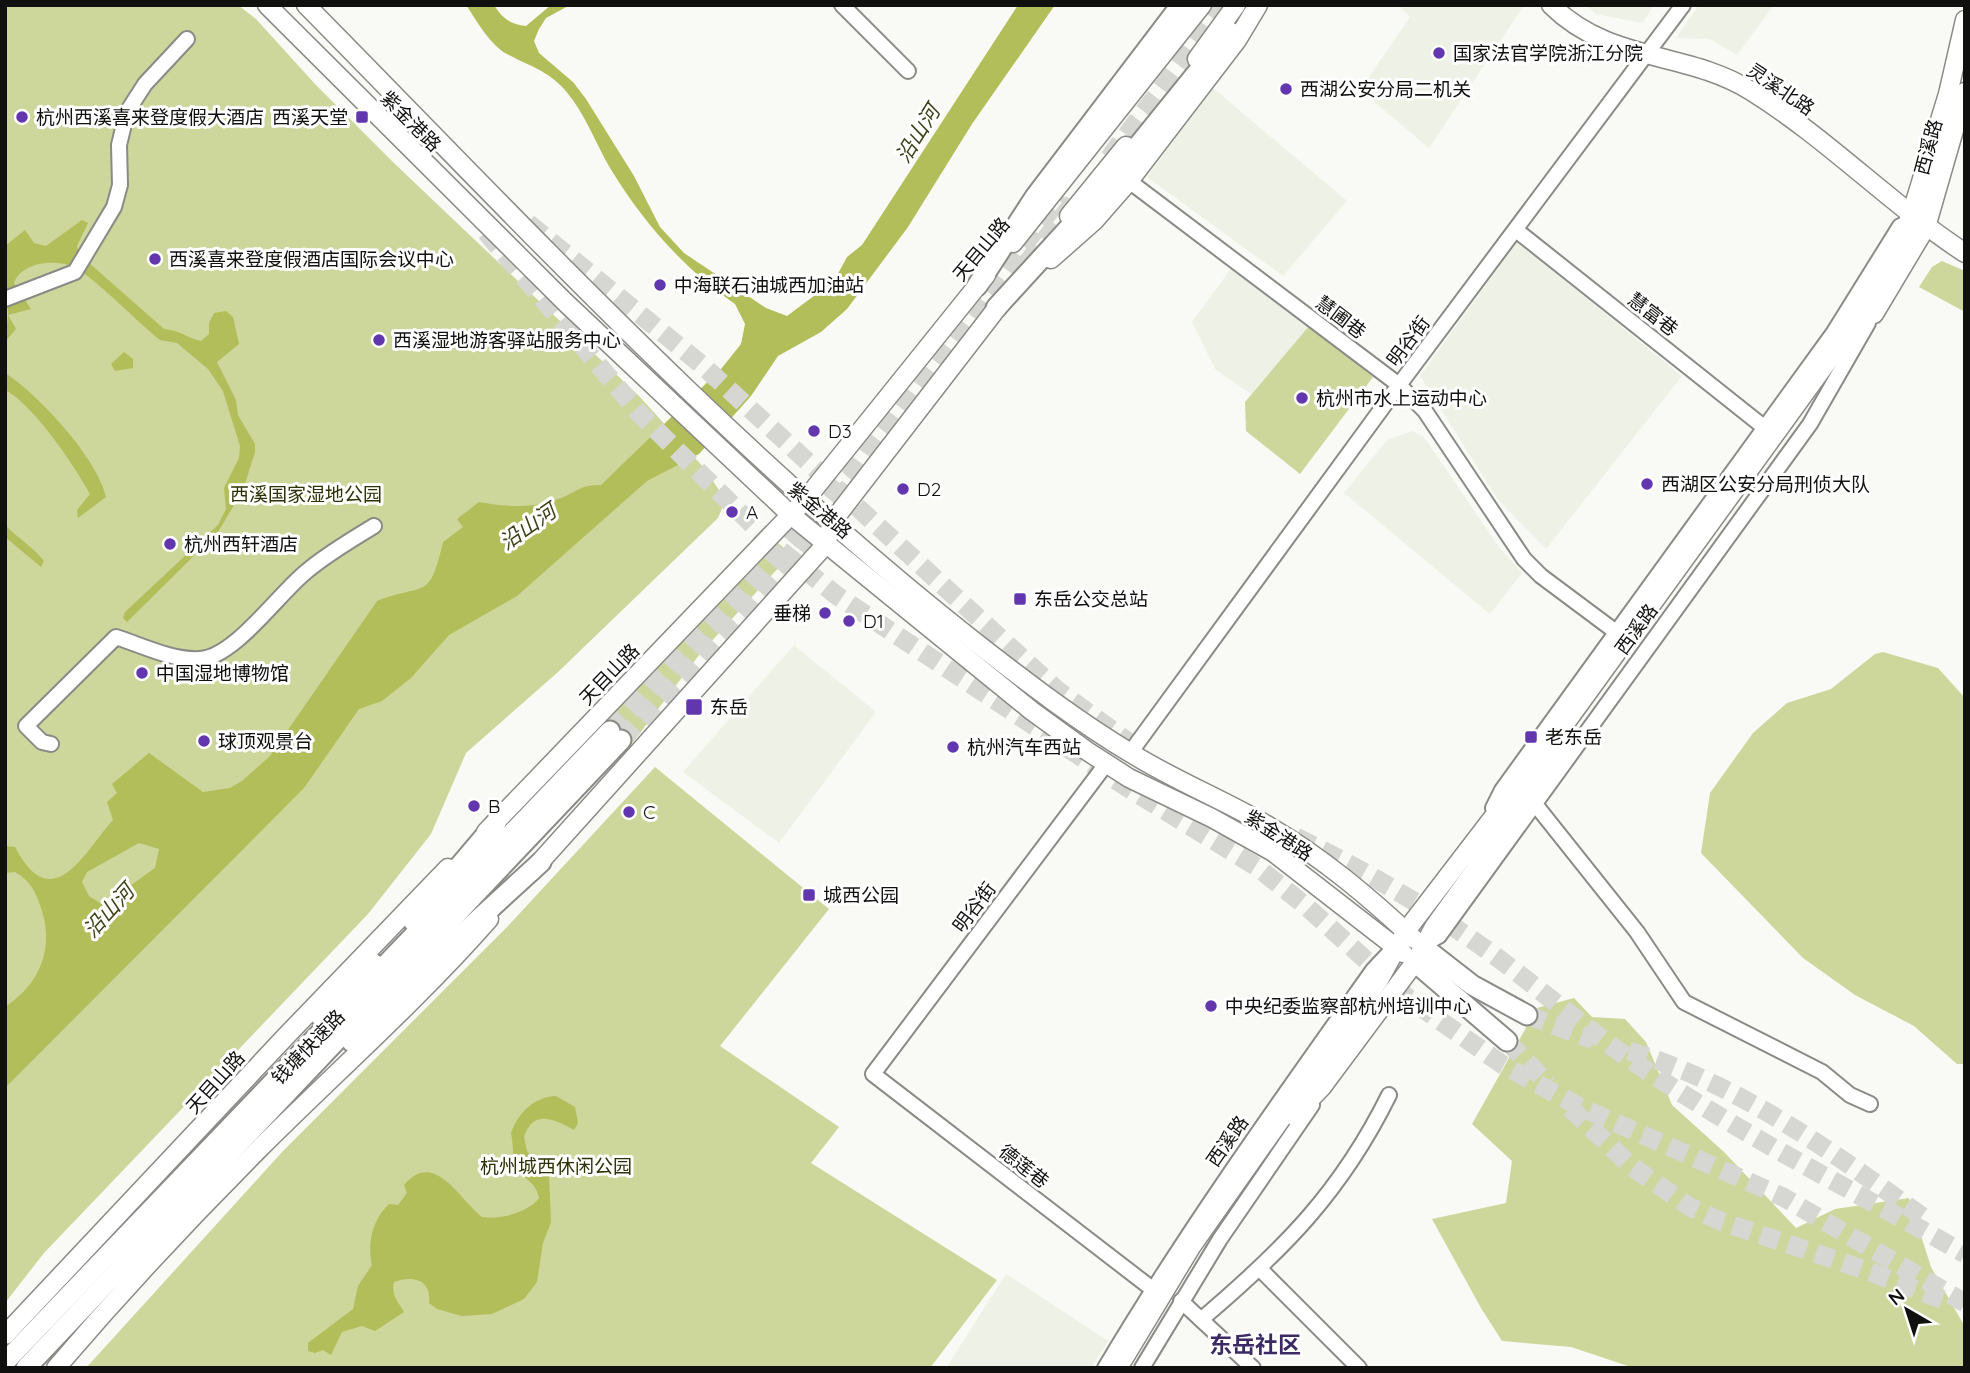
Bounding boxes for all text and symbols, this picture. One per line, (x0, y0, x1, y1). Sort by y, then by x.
place label: 国家法官学院浙江分院 (1453, 41, 1643, 65)
marker: 国家法官学院浙江分院 (1431, 45, 1447, 61)
street label: 灵溪北路 (1743, 58, 1819, 120)
place label: 西湖公安分局二机关 (1300, 77, 1471, 101)
marker: 西湖公安分局二机关 (1278, 81, 1294, 97)
street label: 紫金港路 (376, 86, 446, 156)
water label: 沿山河 (889, 96, 947, 167)
place label: 杭州西溪喜来登度假大酒店 (36, 105, 264, 129)
place label: 西溪天堂 (272, 105, 348, 129)
marker: 杭州西溪喜来登度假大酒店 (14, 109, 30, 125)
marker: 西溪天堂 (354, 109, 370, 125)
street label: 西溪路 (1909, 116, 1947, 178)
street label: 天目山路 (947, 212, 1015, 286)
place label: 西溪喜来登度假酒店国际会议中心 (169, 247, 454, 271)
marker: 西溪喜来登度假酒店国际会议中心 (147, 251, 163, 267)
place label: 中海联石油城西加油站 (674, 273, 864, 297)
marker: 中海联石油城西加油站 (652, 277, 668, 293)
street label: 慧富巷 (1623, 287, 1683, 341)
street label: 慧圃巷 (1311, 290, 1371, 344)
street label: 明谷街 (1381, 311, 1435, 371)
place label: 西溪湿地游客驿站服务中心 (393, 328, 621, 352)
marker: 西溪湿地游客驿站服务中心 (371, 332, 387, 348)
place label: 杭州市水上运动中心 (1316, 386, 1487, 410)
marker: 杭州市水上运动中心 (1294, 390, 1310, 406)
place label: D3 (828, 419, 852, 443)
marker: D3 (806, 423, 822, 439)
place label: 西湖区公安分局刑侦大队 (1661, 472, 1870, 496)
street label: 紫金港路 (783, 476, 857, 544)
marker: 西湖区公安分局刑侦大队 (1639, 476, 1655, 492)
place label: D2 (917, 477, 941, 501)
marker: D2 (895, 481, 911, 497)
park label: 西溪国家湿地公园 (230, 482, 382, 506)
water label: 沿山河 (494, 495, 564, 555)
place label: A (746, 500, 758, 524)
marker: A (724, 504, 740, 520)
place label: 杭州西轩酒店 (184, 532, 298, 556)
marker: 杭州西轩酒店 (162, 536, 178, 552)
place label: 东岳公交总站 (1034, 587, 1148, 611)
marker: 东岳公交总站 (1012, 591, 1028, 607)
street label: 西溪路 (1610, 599, 1662, 659)
place label: 垂梯 (773, 601, 811, 625)
marker: 垂梯 (817, 605, 833, 621)
place label: D1 (863, 609, 884, 633)
marker: D1 (841, 613, 857, 629)
street label: 天目山路 (574, 638, 644, 710)
place label: 中国湿地博物馆 (156, 661, 289, 685)
marker: 中国湿地博物馆 (134, 665, 150, 681)
place label: 东岳 (710, 695, 748, 719)
marker: 东岳 (684, 697, 704, 717)
place label: 老东岳 (1545, 725, 1602, 749)
place label: 球顶观景台 (218, 729, 313, 753)
marker: 老东岳 (1523, 729, 1539, 745)
marker: 球顶观景台 (196, 733, 212, 749)
place label: 杭州汽车西站 (967, 735, 1081, 759)
marker: 杭州汽车西站 (945, 739, 961, 755)
place label: B (488, 794, 500, 818)
marker: B (466, 798, 482, 814)
place label: C (643, 800, 655, 824)
marker: C (621, 804, 637, 820)
street label: 紫金港路 (1241, 804, 1317, 866)
water label: 沿山河 (78, 875, 142, 942)
street label: 明谷街 (947, 877, 1001, 937)
place label: 城西公园 (823, 883, 899, 907)
marker: 城西公园 (801, 887, 817, 903)
place label: 中央纪委监察部杭州培训中心 (1225, 994, 1472, 1018)
marker: 中央纪委监察部杭州培训中心 (1203, 998, 1219, 1014)
street label: 钱塘快速路 (266, 1004, 350, 1090)
street label: 天目山路 (181, 1046, 249, 1118)
street label: 西溪路 (1201, 1111, 1253, 1171)
street label: 德莲巷 (994, 1139, 1054, 1193)
park label: 杭州城西休闲公园 (480, 1154, 632, 1178)
north arrow (1872, 1275, 1942, 1345)
text: N (1883, 1283, 1909, 1311)
district label: 东岳社区 (1209, 1330, 1301, 1359)

